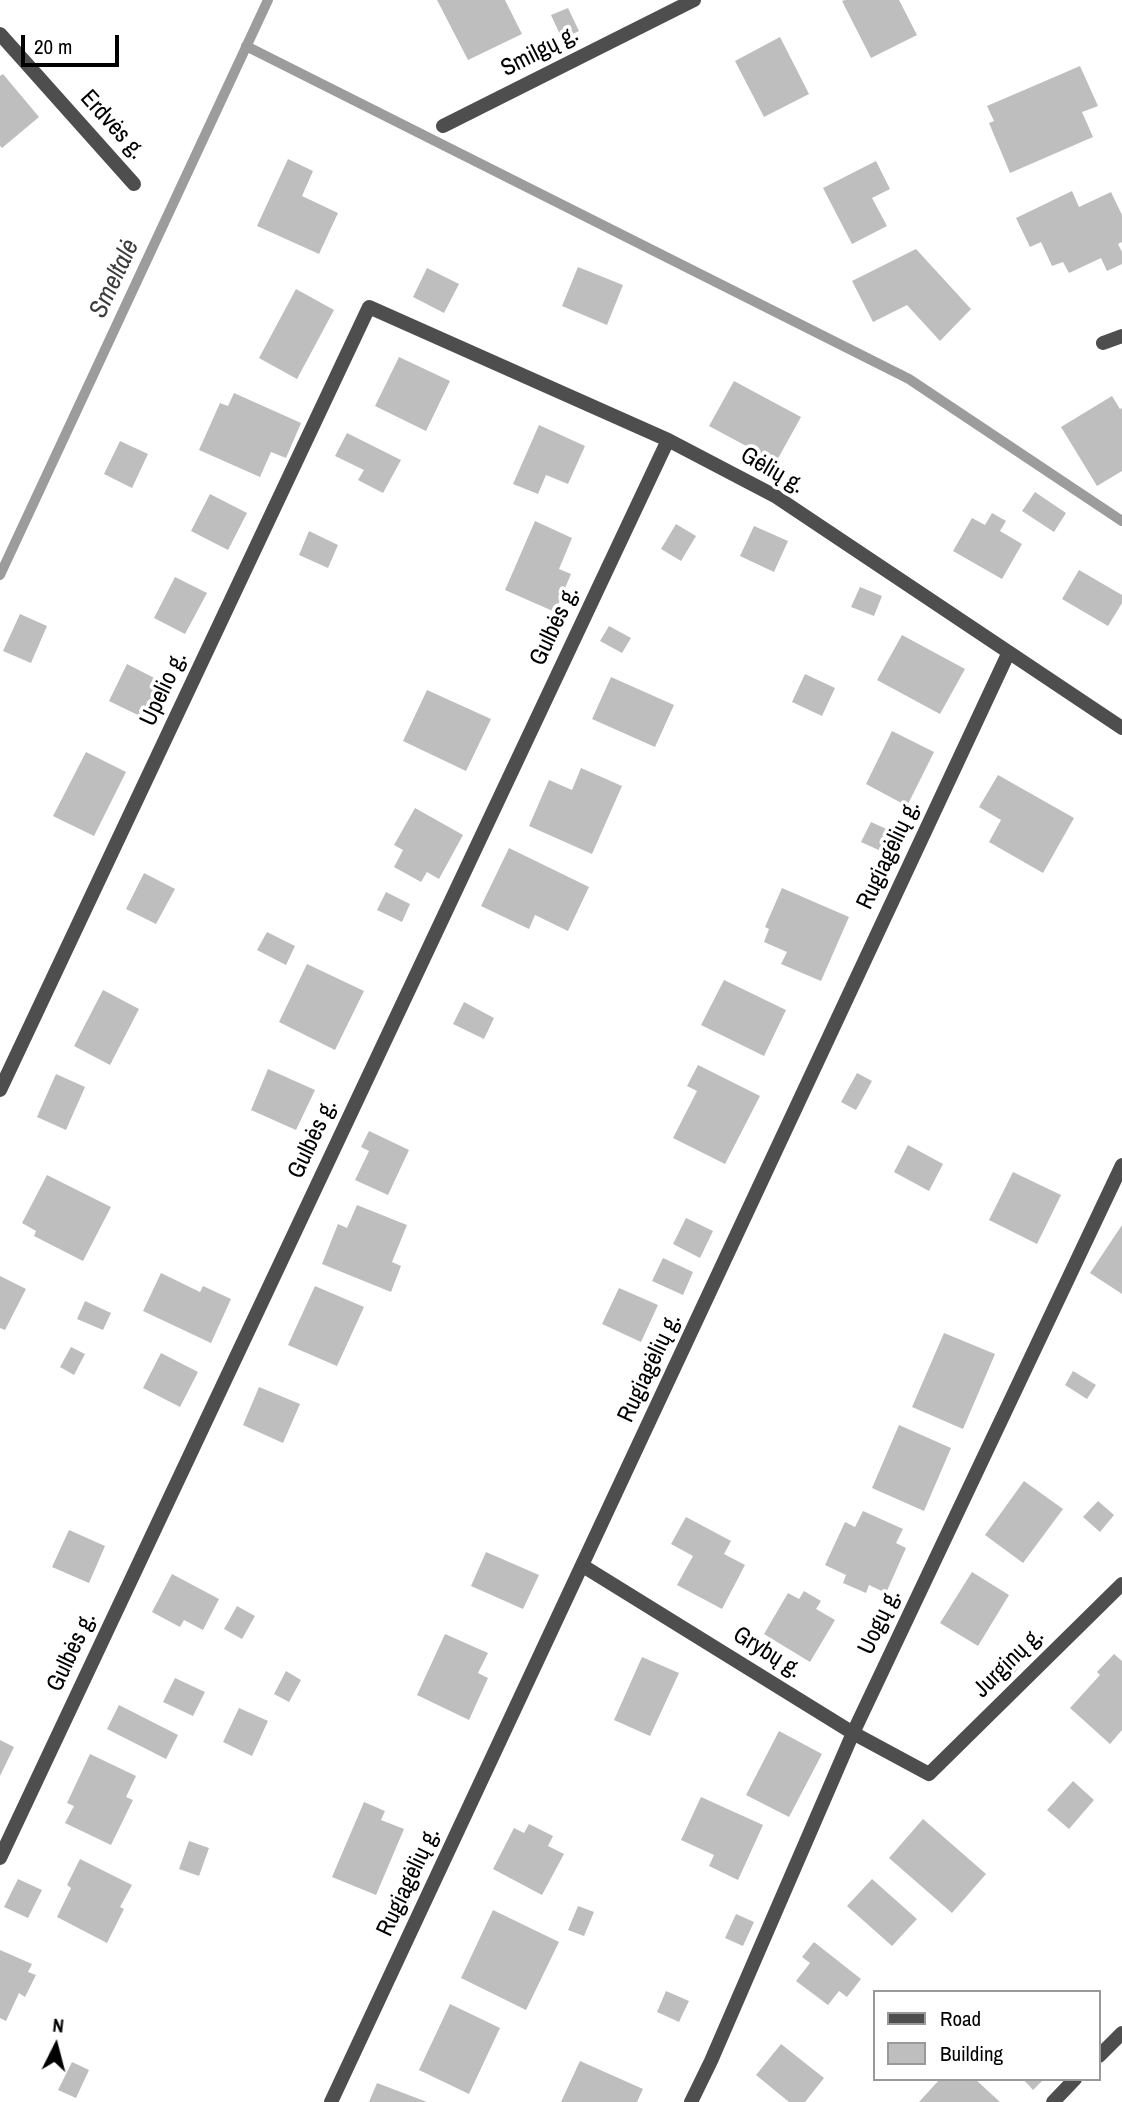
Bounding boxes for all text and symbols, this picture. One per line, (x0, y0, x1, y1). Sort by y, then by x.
street label: Smilgų g. (496, 20, 584, 84)
scale bar (24, 21, 122, 65)
text: 20 m (34, 32, 72, 61)
street label: Erdvės g. (73, 84, 151, 166)
water label: Smeltalė (83, 235, 147, 323)
street label: Gėlių g. (735, 441, 809, 501)
street label: Gulbės g. (524, 582, 586, 670)
street label: Upelio g. (134, 647, 194, 731)
street label: Rugiagėlių g. (851, 796, 927, 914)
street label: Gulbės g. (282, 1095, 344, 1183)
street label: Rugiagėlių g. (612, 1309, 688, 1427)
street label: Uogų g. (852, 1585, 908, 1659)
street label: Gulbės g. (41, 1608, 103, 1696)
street label: Grybų g. (727, 1621, 807, 1685)
street label: Jurginų g. (968, 1622, 1050, 1704)
street label: Rugiagėlių g. (371, 1823, 447, 1941)
legend (874, 1990, 1101, 2081)
text: Road (940, 2004, 981, 2033)
north arrow (21, 2011, 91, 2081)
text: N (51, 2012, 65, 2039)
text: Building (940, 2039, 1003, 2068)

